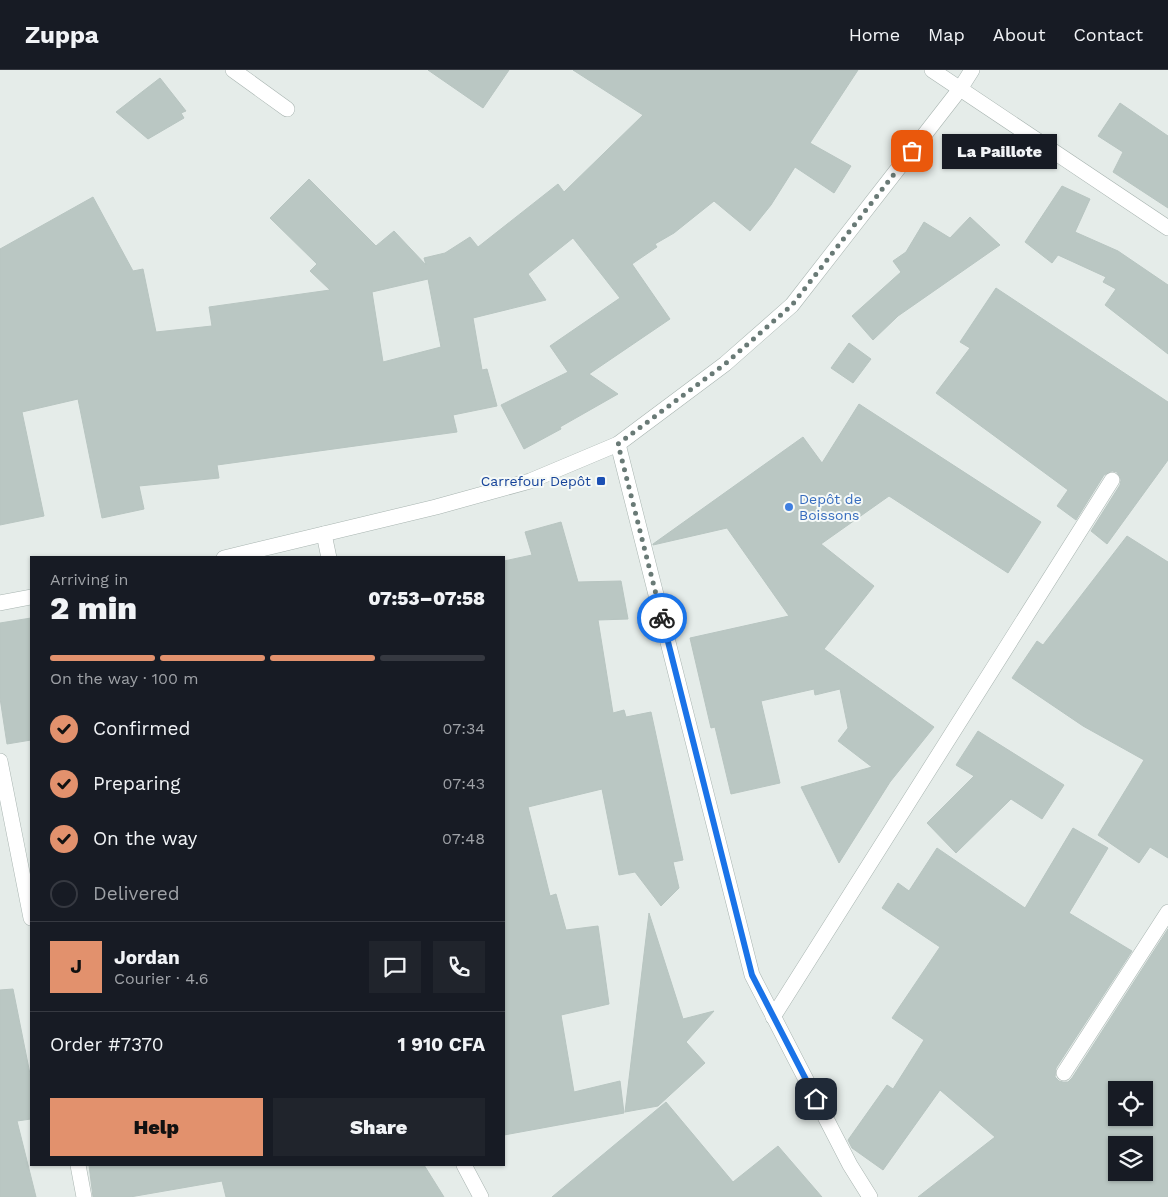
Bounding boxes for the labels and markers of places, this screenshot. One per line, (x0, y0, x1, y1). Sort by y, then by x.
pin (891, 130, 933, 172)
callout: La Paillote (942, 134, 1057, 168)
place label: Carrefour Depôt (481, 473, 591, 489)
marker: Carrefour Depôt (595, 475, 607, 487)
place label: Depôt de Boissons (799, 491, 862, 523)
marker: Depôt de Boissons (783, 501, 795, 513)
pin (795, 1078, 837, 1120)

